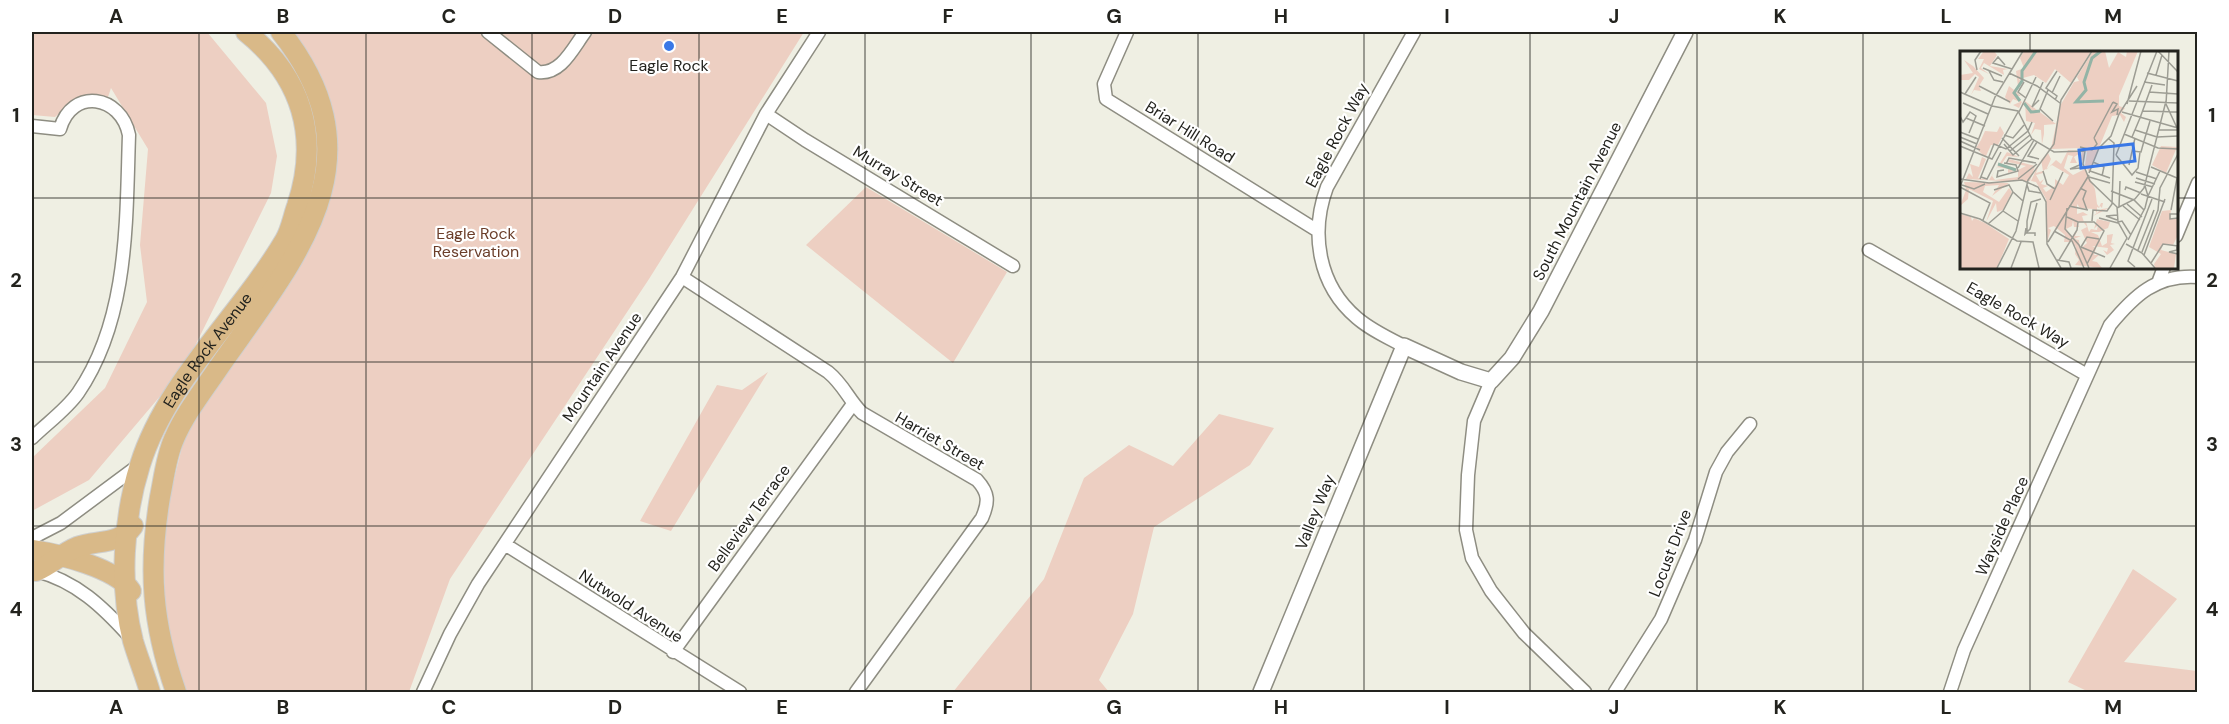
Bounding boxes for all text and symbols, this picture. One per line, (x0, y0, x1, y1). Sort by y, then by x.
text: A (109, 3, 123, 29)
text: B (277, 3, 289, 29)
text: C (442, 3, 456, 29)
text: D (608, 3, 622, 29)
text: E (776, 3, 788, 29)
text: F (942, 3, 954, 29)
text: G (1106, 3, 1122, 29)
text: H (1274, 3, 1288, 29)
text: I (1444, 3, 1450, 29)
text: J (1609, 3, 1619, 29)
text: K (1773, 3, 1787, 29)
text: L (1940, 3, 1952, 29)
text: M (2104, 3, 2122, 29)
marker: Eagle Rock (662, 39, 676, 53)
inset map (1960, 51, 2178, 268)
place label: Eagle Rock (629, 55, 709, 76)
street label: Eagle Rock Way (1301, 79, 1373, 191)
street label: Briar Hill Road (1141, 96, 1239, 168)
text: 1 (12, 102, 20, 128)
text: 1 (2208, 102, 2216, 128)
street label: South Mountain Avenue (1528, 118, 1626, 284)
street label: Murray Street (849, 141, 947, 211)
park label: Eagle Rock Reservation (433, 223, 519, 262)
text: 2 (10, 267, 22, 293)
text: 2 (2206, 267, 2218, 293)
street label: Eagle Rock Way (1963, 277, 2073, 353)
street label: Eagle Rock Avenue (158, 288, 256, 411)
street label: Mountain Avenue (558, 308, 646, 426)
street label: Harriet Street (891, 407, 989, 475)
text: 3 (10, 431, 22, 457)
text: 3 (2206, 431, 2218, 457)
street label: Belleview Terrace (703, 460, 795, 576)
street label: Valley Way (1290, 471, 1340, 553)
street label: Wayside Place (1971, 473, 2033, 579)
street label: Locust Drive (1644, 506, 1696, 600)
street label: Nutwold Avenue (575, 564, 687, 648)
text: 4 (10, 596, 23, 622)
text: 4 (2206, 596, 2219, 622)
text: A (109, 694, 123, 720)
text: B (277, 694, 289, 720)
text: C (442, 694, 456, 720)
text: D (608, 694, 622, 720)
text: E (776, 694, 788, 720)
text: F (942, 694, 954, 720)
text: G (1106, 694, 1122, 720)
text: H (1274, 694, 1288, 720)
text: I (1444, 694, 1450, 720)
text: J (1609, 694, 1619, 720)
text: K (1773, 694, 1787, 720)
text: L (1940, 694, 1952, 720)
text: M (2104, 694, 2122, 720)

